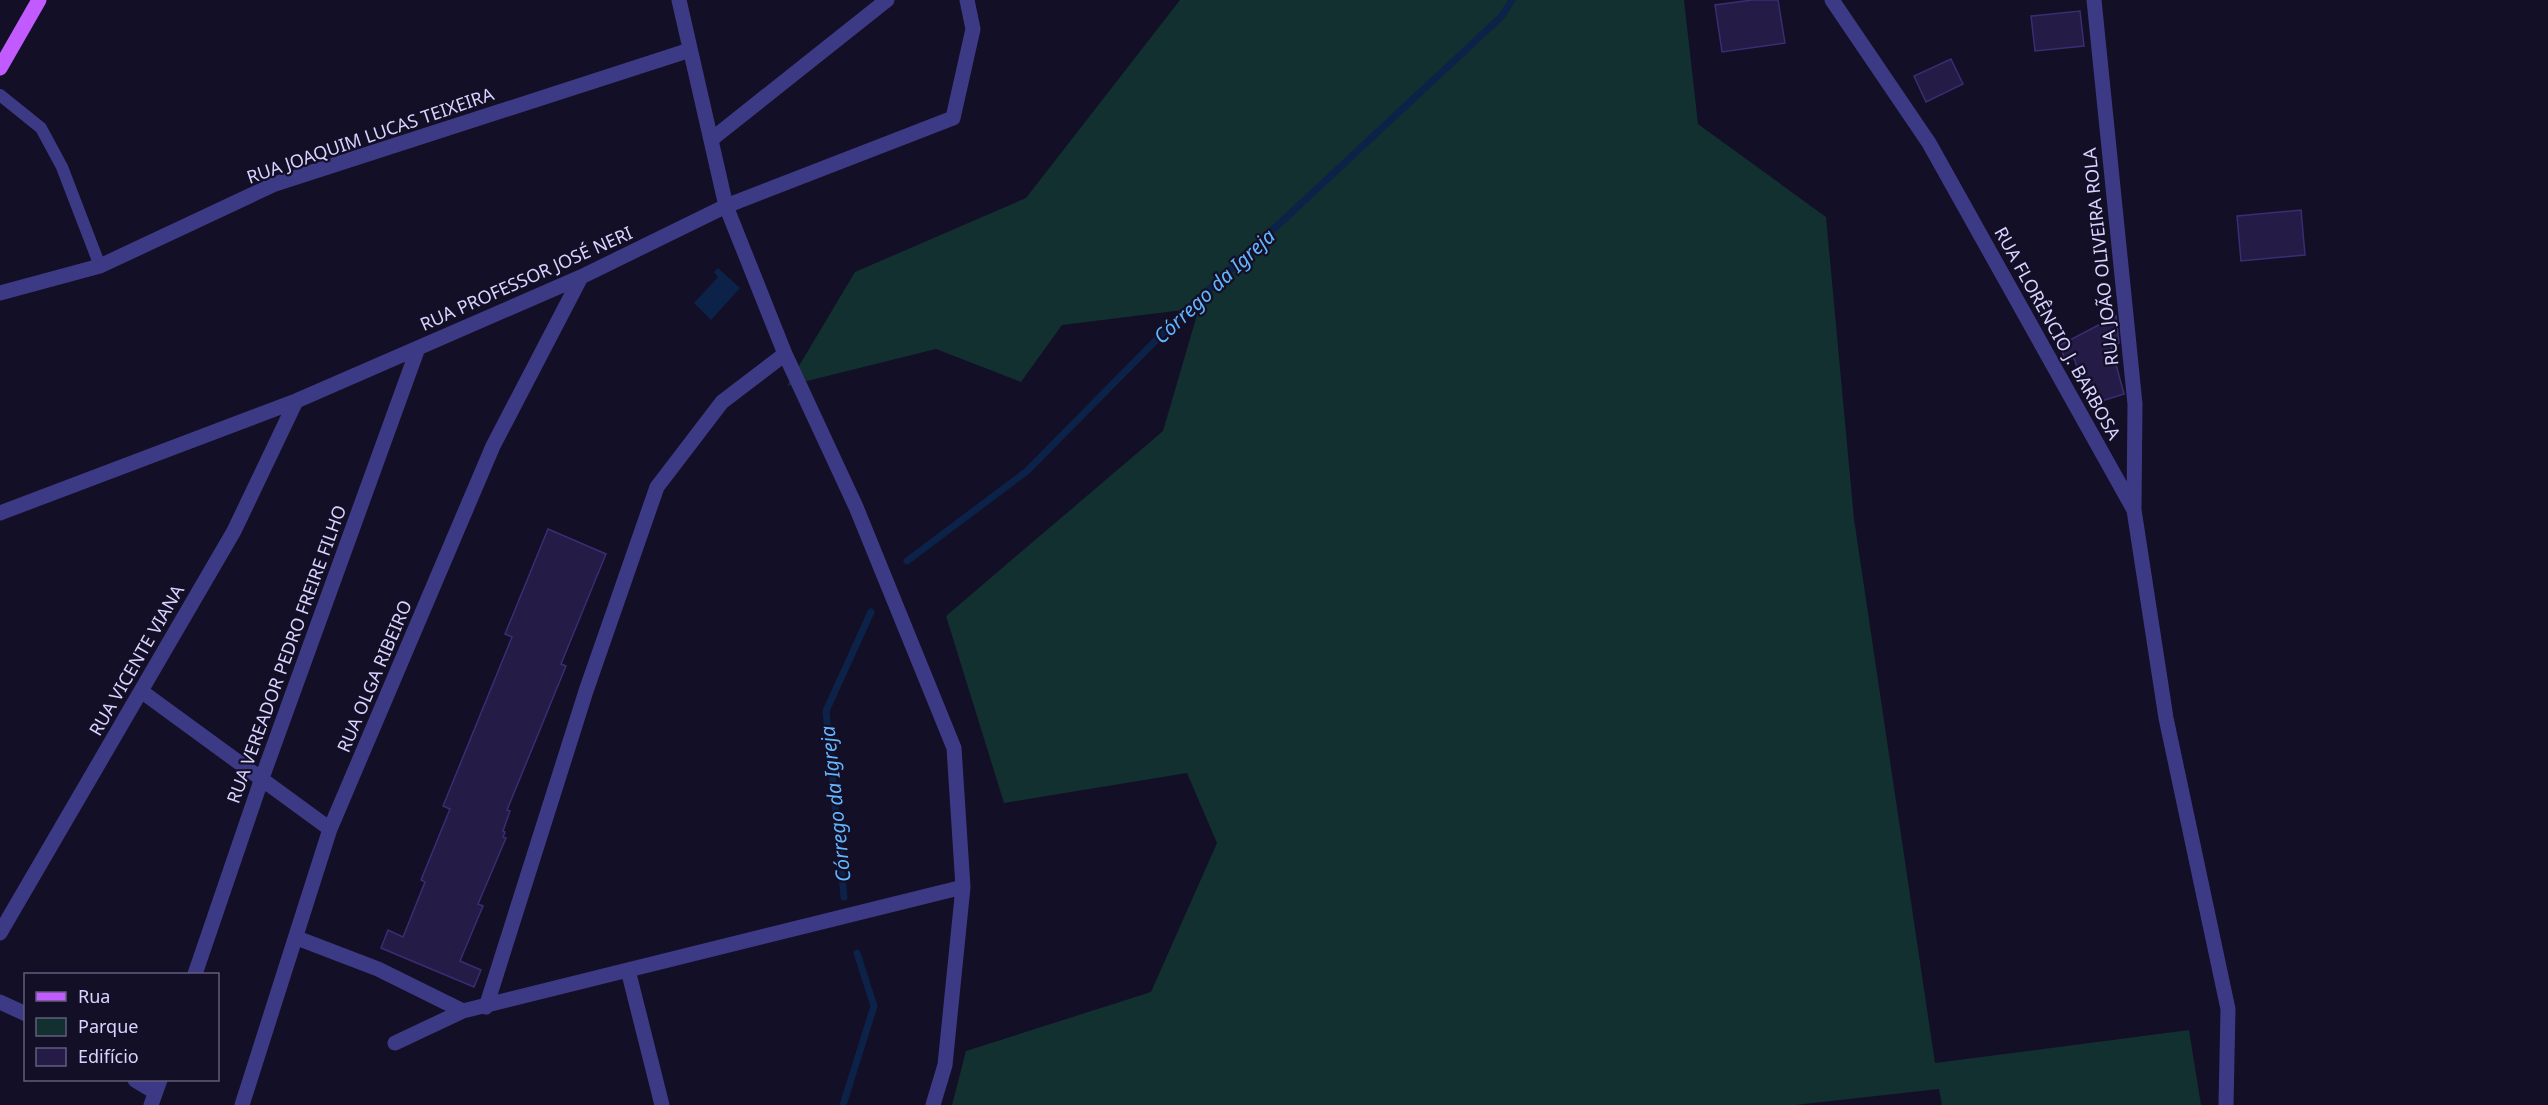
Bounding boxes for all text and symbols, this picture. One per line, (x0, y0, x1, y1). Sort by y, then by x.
street label: RUA JOAQUIM LUCAS TEIXEIRA (243, 81, 497, 189)
street label: RUA JOÃO OLIVEIRA ROLA (2077, 146, 2123, 367)
street label: RUA PROFESSOR JOSÉ NERI (416, 220, 636, 336)
street label: RUA FLORÊNCIO J. BARBOSA (1989, 222, 2127, 444)
water label: Córrego da Igreja (1147, 223, 1281, 349)
street label: RUA VEREADOR PEDRO FREIRE FILHO (221, 502, 351, 806)
street label: RUA VICENTE VIANA (83, 580, 189, 740)
street label: RUA OLGA RIBEIRO (331, 596, 417, 756)
water label: Córrego da Igreja (813, 725, 857, 883)
legend (24, 973, 219, 1081)
text: Rua (78, 984, 110, 1008)
text: Parque (78, 1014, 138, 1038)
text: Edifício (78, 1044, 139, 1068)

